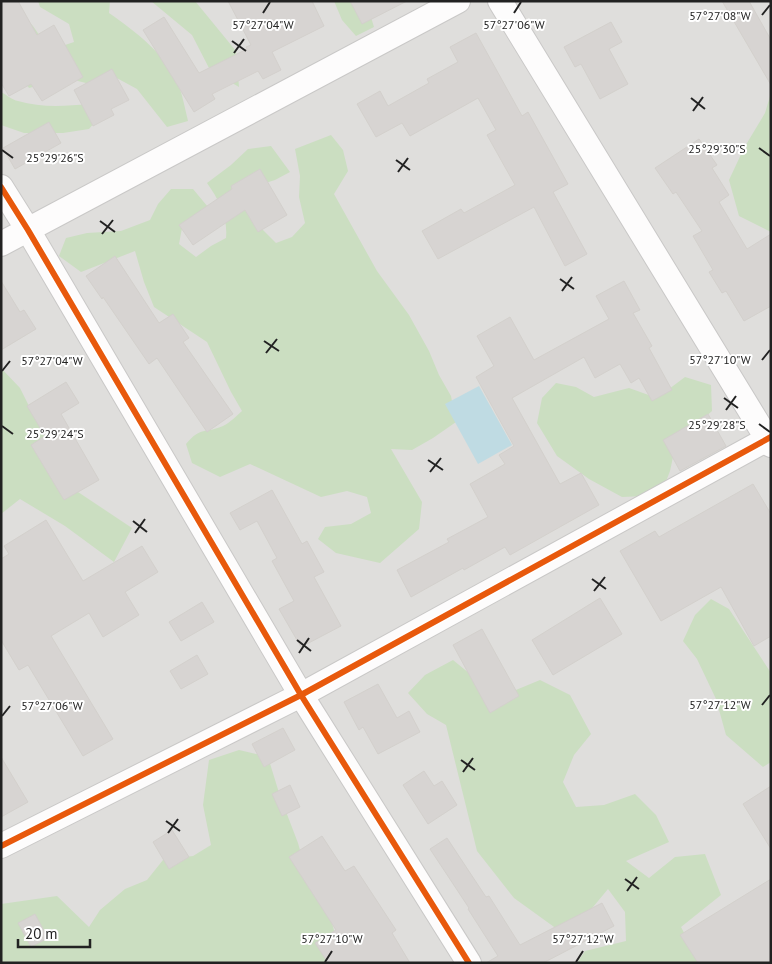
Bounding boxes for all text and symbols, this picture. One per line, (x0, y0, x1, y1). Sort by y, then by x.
text: 57°27'08"W (689, 8, 751, 23)
text: 57°27'04"W (232, 17, 294, 32)
text: 57°27'06"W (483, 17, 545, 32)
text: 25°29'30"S (688, 141, 746, 156)
text: 25°29'26"S (26, 150, 84, 165)
text: 57°27'10"W (689, 352, 751, 367)
text: 57°27'04"W (21, 353, 83, 368)
text: 25°29'28"S (688, 417, 746, 432)
text: 25°29'24"S (26, 426, 84, 441)
text: 57°27'12"W (689, 697, 751, 712)
text: 57°27'06"W (21, 698, 83, 713)
scale bar (18, 916, 90, 948)
text: 20 m (25, 924, 58, 943)
text: 57°27'10"W (301, 931, 363, 946)
text: 57°27'12"W (552, 931, 614, 946)

